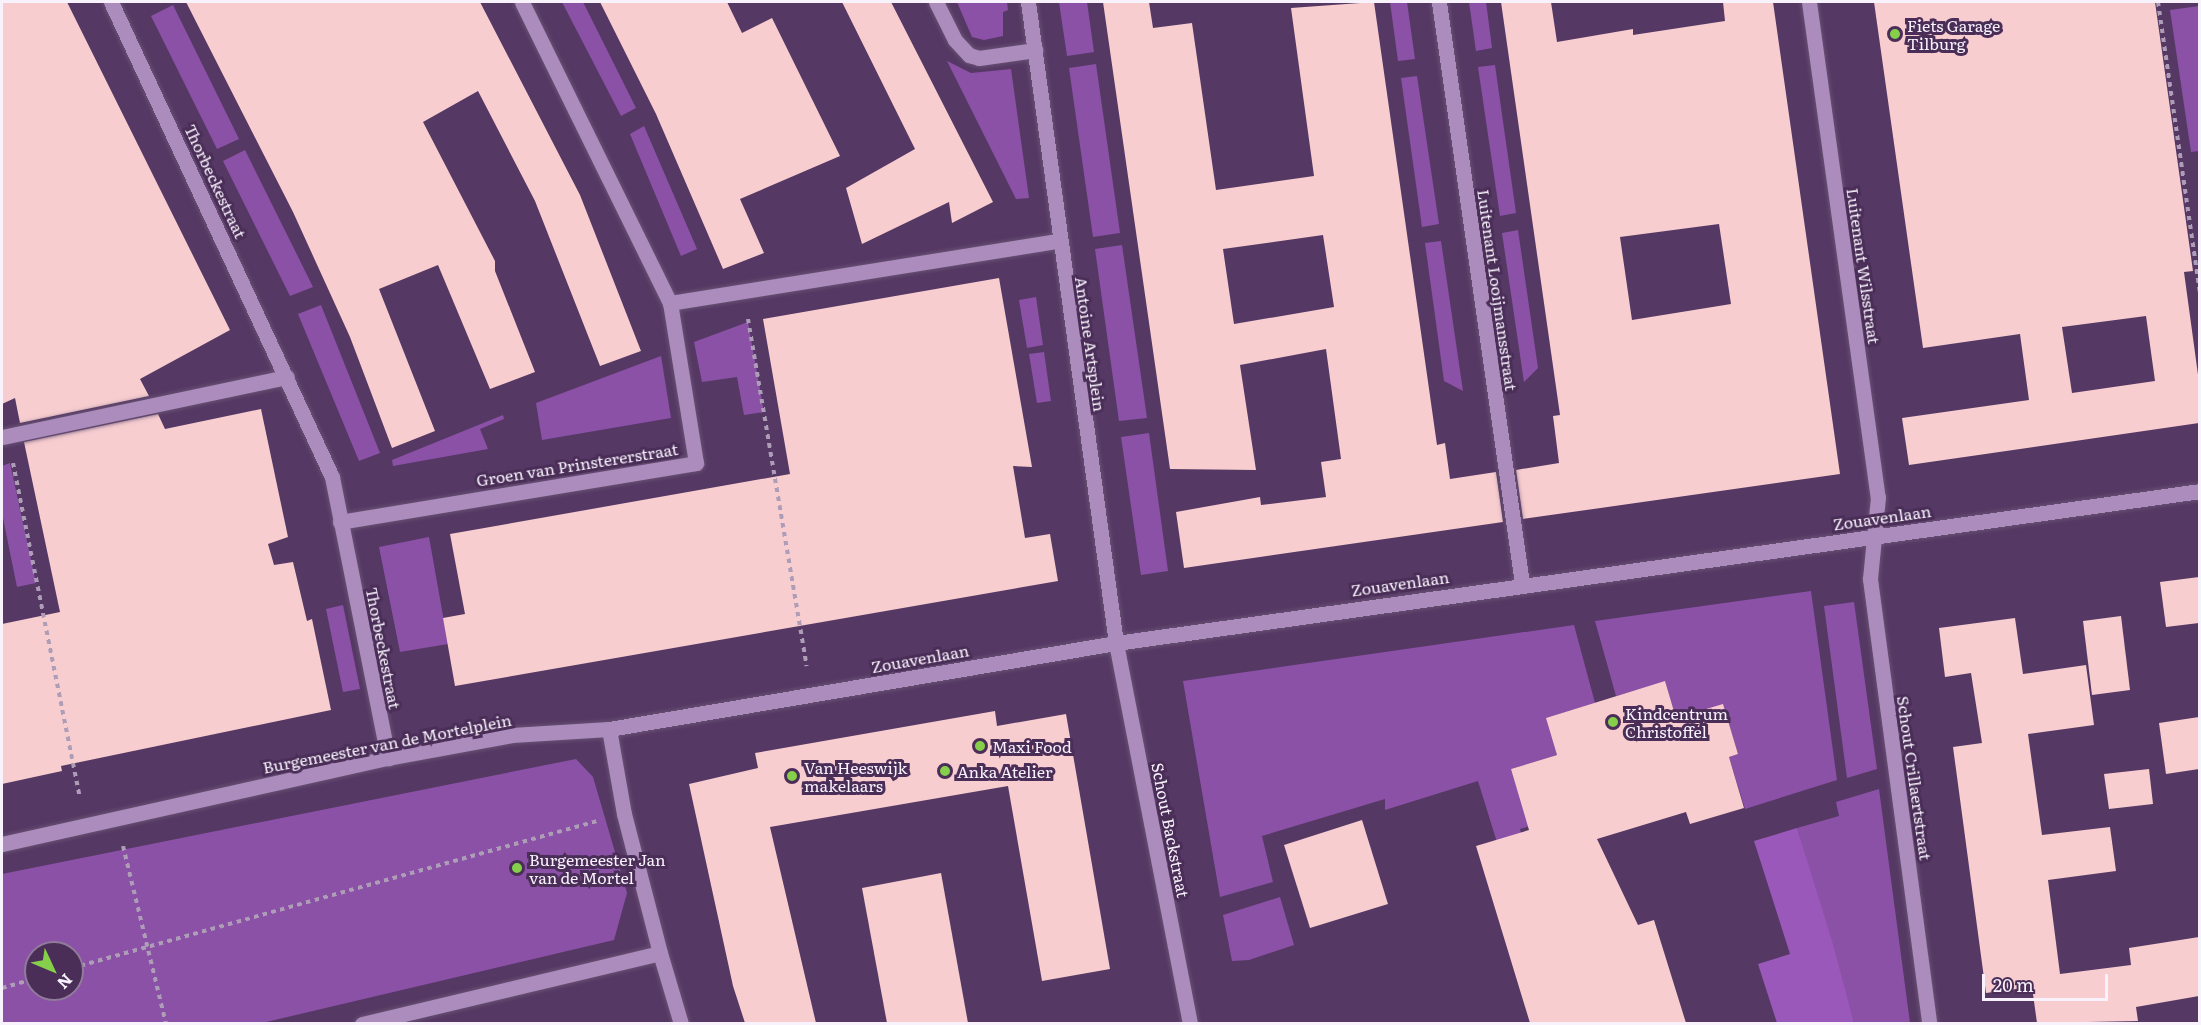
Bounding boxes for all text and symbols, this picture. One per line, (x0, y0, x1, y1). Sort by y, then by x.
place label: Fiets Garage Tilburg (1907, 15, 2000, 53)
marker: Fiets Garage Tilburg (1888, 27, 1902, 41)
street label: Thorbeckestraat (181, 121, 251, 241)
street label: Luitenant Wilsstraat (1844, 187, 1884, 345)
street label: Luitenant Looijmansstraat (1474, 188, 1522, 392)
street label: Antoine Artsplein (1072, 275, 1110, 413)
street label: Groen van Prinstererstraat (475, 439, 679, 489)
street label: Zouavenlaan (1832, 501, 1932, 533)
street label: Zouavenlaan (1350, 567, 1450, 599)
street label: Thorbeckestraat (363, 585, 405, 711)
street label: Zouavenlaan (870, 640, 970, 676)
street label: Schout Crillaertstraat (1894, 695, 1936, 861)
place label: Kindcentrum Christoffel (1625, 703, 1728, 741)
street label: Burgemeester van de Mortelplein (261, 709, 513, 777)
marker: Kindcentrum Christoffel (1606, 715, 1620, 729)
place label: Maxi Food (992, 736, 1072, 756)
marker: Maxi Food (973, 739, 987, 753)
place label: Van Heeswijk makelaars (804, 757, 907, 795)
place label: Anka Atelier (957, 761, 1052, 781)
street label: Schout Backstraat (1148, 761, 1194, 899)
marker: Anka Atelier (938, 764, 952, 778)
marker: Van Heeswijk makelaars (785, 769, 799, 783)
place label: Burgemeester Jan van de Mortel (529, 849, 666, 887)
marker: Burgemeester Jan van de Mortel (510, 861, 524, 875)
north arrow (24, 941, 84, 1001)
scale bar (1985, 962, 2111, 1000)
text: N (52, 969, 79, 995)
text: 20 m (1993, 971, 2034, 998)

